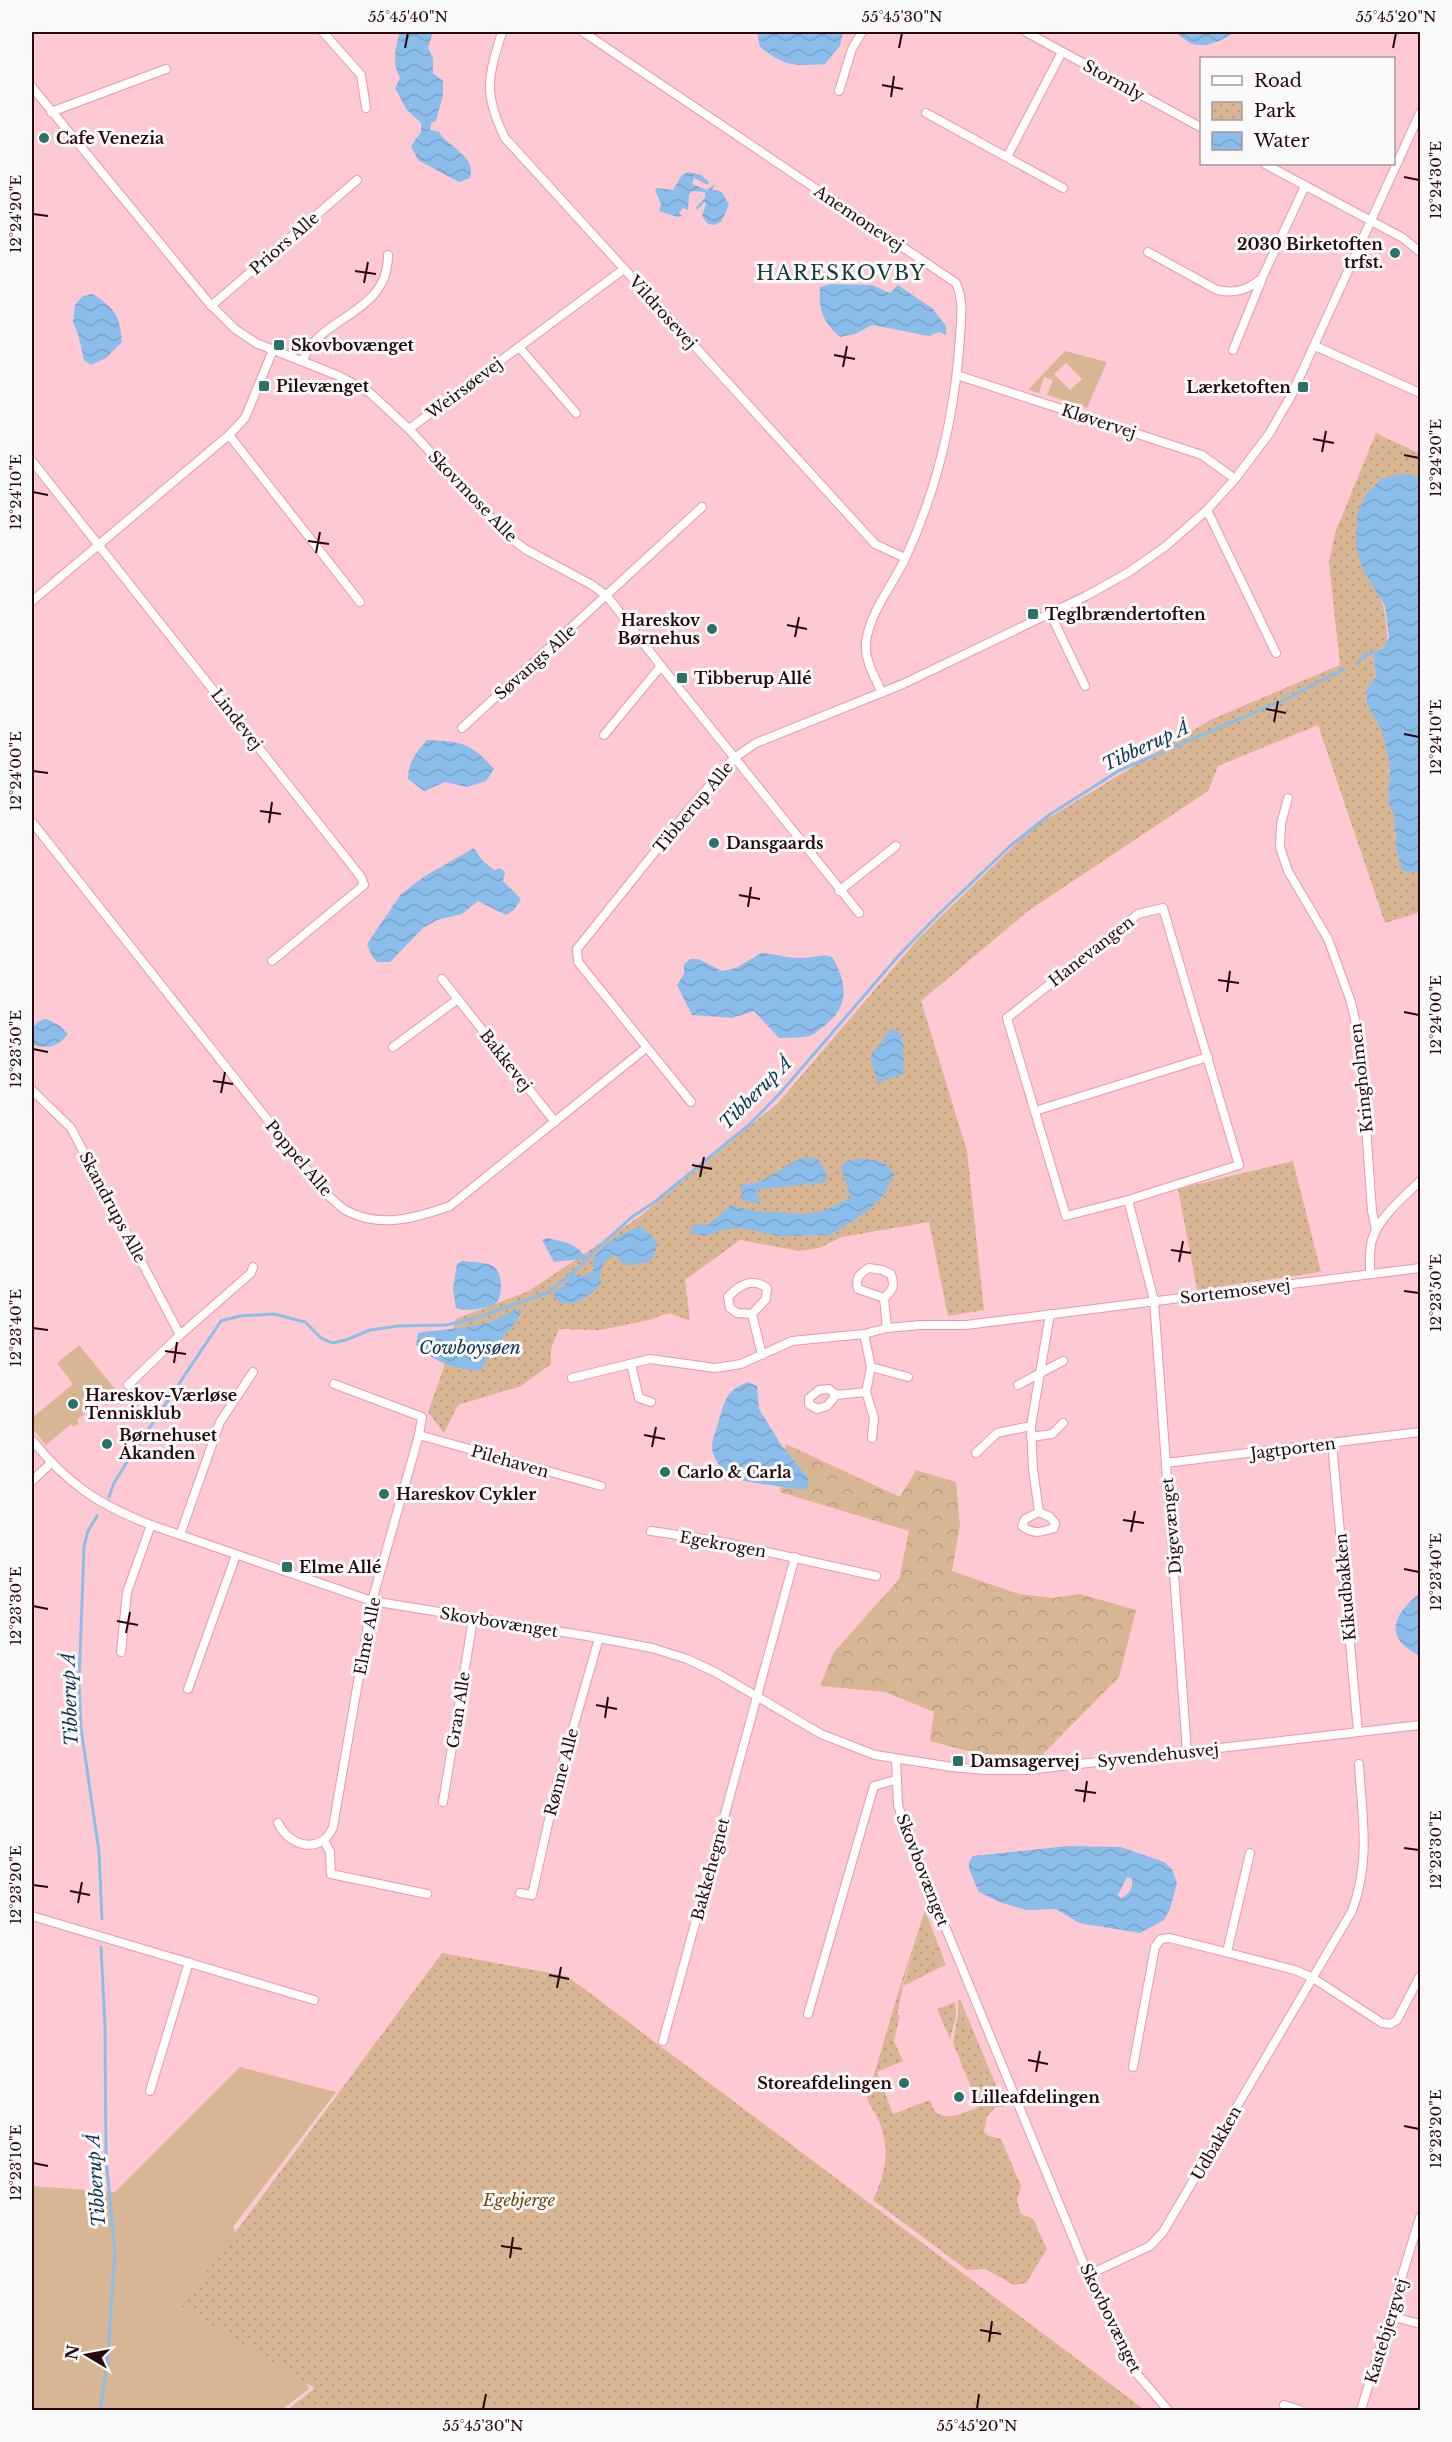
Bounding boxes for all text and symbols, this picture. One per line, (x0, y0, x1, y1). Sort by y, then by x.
text: 55°45'40"N (368, 7, 448, 26)
text: 55°45'30"N (861, 7, 943, 26)
text: 55°45'20"N (1355, 7, 1437, 26)
street label: Stormly (1080, 55, 1149, 105)
legend (1200, 57, 1395, 165)
text: Road (1254, 70, 1302, 92)
text: Park (1254, 100, 1296, 122)
place label: Cafe Venezia (56, 128, 164, 148)
text: Water (1253, 130, 1310, 152)
marker: Cafe Venezia (37, 131, 51, 145)
text: 12°24'30"E (1426, 141, 1445, 219)
text: 12°24'20"E (6, 175, 25, 253)
street label: Anemonevej (810, 180, 908, 255)
street label: Priors Alle (245, 207, 323, 279)
place label: 2030 Birketoften trfst. (1237, 234, 1383, 272)
marker: 2030 Birketoften trfst. (1388, 246, 1402, 260)
district label: HARESKOVBY (756, 261, 926, 285)
street label: Vildrosevej (624, 271, 701, 353)
place label: Skovbovænget (291, 335, 415, 355)
marker: Skovbovænget (272, 338, 286, 352)
street label: Weirsøevej (421, 353, 506, 424)
place label: Pilevænget (276, 376, 370, 396)
place label: Lærketoften (1186, 377, 1291, 397)
marker: Pilevænget (257, 379, 271, 393)
marker: Lærketoften (1296, 380, 1310, 394)
street label: Kløvervej (1059, 400, 1139, 442)
text: 12°24'20"E (1426, 419, 1445, 497)
street label: Skovmose Alle (424, 446, 522, 546)
text: 12°24'10"E (6, 454, 25, 530)
place label: Teglbrændertoften (1045, 604, 1206, 624)
marker: Teglbrændertoften (1026, 607, 1040, 621)
place label: Hareskov Børnehus (618, 610, 700, 648)
street label: Søvangs Alle (490, 620, 580, 704)
marker: Hareskov Børnehus (705, 622, 719, 636)
place label: Tibberup Allé (694, 668, 812, 688)
marker: Tibberup Allé (675, 671, 689, 685)
street label: Lindevej (207, 685, 267, 753)
text: 12°24'10"E (1426, 699, 1445, 775)
water label: Tibberup Å (1098, 715, 1193, 776)
text: 12°24'00"E (6, 731, 25, 811)
street label: Tibberup Alle (649, 757, 737, 857)
place label: Dansgaards (726, 833, 823, 853)
marker: Dansgaards (707, 836, 721, 850)
street label: Hanevangen (1044, 911, 1138, 991)
text: 12°24'00"E (1426, 975, 1445, 1055)
text: 12°23'50"E (6, 1010, 25, 1088)
street label: Kringholmen (1345, 1022, 1377, 1134)
street label: Bakkevej (476, 1025, 536, 1095)
water label: Tibberup Å (714, 1051, 797, 1134)
street label: Poppel Alle (261, 1116, 337, 1200)
street label: Skandrups Alle (75, 1148, 151, 1266)
text: 12°23'50"E (1426, 1254, 1445, 1332)
street label: Sortemosevej (1179, 1274, 1291, 1308)
text: 12°23'40"E (6, 1289, 25, 1367)
water label: Cowboysøen (419, 1337, 521, 1359)
place label: Hareskov-Værløse Tennisklub (85, 1385, 237, 1423)
marker: Hareskov-Værløse Tennisklub (66, 1397, 80, 1411)
place label: Børnehuset Åkanden (118, 1425, 218, 1463)
street label: Jagtporten (1247, 1433, 1337, 1463)
marker: Børnehuset Åkanden (100, 1437, 114, 1451)
street label: Pilehaven (469, 1440, 551, 1482)
place label: Carlo & Carla (677, 1462, 792, 1482)
marker: Carlo & Carla (658, 1465, 672, 1479)
street label: Digevænget (1157, 1477, 1185, 1575)
place label: Hareskov Cykler (396, 1484, 536, 1504)
marker: Hareskov Cykler (377, 1487, 391, 1501)
street label: Egekrogen (678, 1527, 768, 1561)
street label: Kikudbakken (1330, 1532, 1360, 1642)
text: 12°23'40"E (1426, 1533, 1445, 1611)
place label: Elme Allé (299, 1557, 381, 1577)
marker: Elme Allé (280, 1560, 294, 1574)
text: 12°23'30"E (6, 1566, 25, 1646)
street label: Elme Alle (350, 1595, 384, 1677)
street label: Skovbovænget (439, 1603, 559, 1641)
water label: Tibberup Å (56, 1651, 83, 1746)
street label: Gran Alle (442, 1670, 474, 1750)
street label: Rønne Alle (540, 1726, 582, 1818)
street label: Syvendehusvej (1096, 1739, 1220, 1771)
place label: Damsagervej (970, 1751, 1079, 1771)
marker: Damsagervej (951, 1754, 965, 1768)
text: 12°23'30"E (1426, 1810, 1445, 1890)
street label: Skovbovænget (892, 1811, 954, 1929)
street label: Bakkehegnet (687, 1815, 733, 1923)
text: 12°23'20"E (6, 1845, 25, 1925)
place label: Storeafdelingen (757, 2073, 892, 2093)
marker: Storeafdelingen (897, 2076, 911, 2090)
place label: Lilleafdelingen (971, 2087, 1100, 2107)
text: 12°23'20"E (1426, 2089, 1445, 2169)
marker: Lilleafdelingen (952, 2090, 966, 2104)
street label: Udbakken (1187, 2102, 1245, 2184)
text: 12°23'10"E (6, 2125, 25, 2201)
water label: Tibberup Å (81, 2132, 110, 2228)
park label: Egebjerge (482, 2190, 556, 2210)
street label: Skovbovænget (1076, 2260, 1146, 2376)
street label: Kastebjergvej (1361, 2276, 1411, 2386)
north arrow (57, 2325, 117, 2385)
text: N (61, 2343, 83, 2362)
text: 55°45'30"N (442, 2416, 524, 2435)
text: 55°45'20"N (936, 2416, 1018, 2435)

